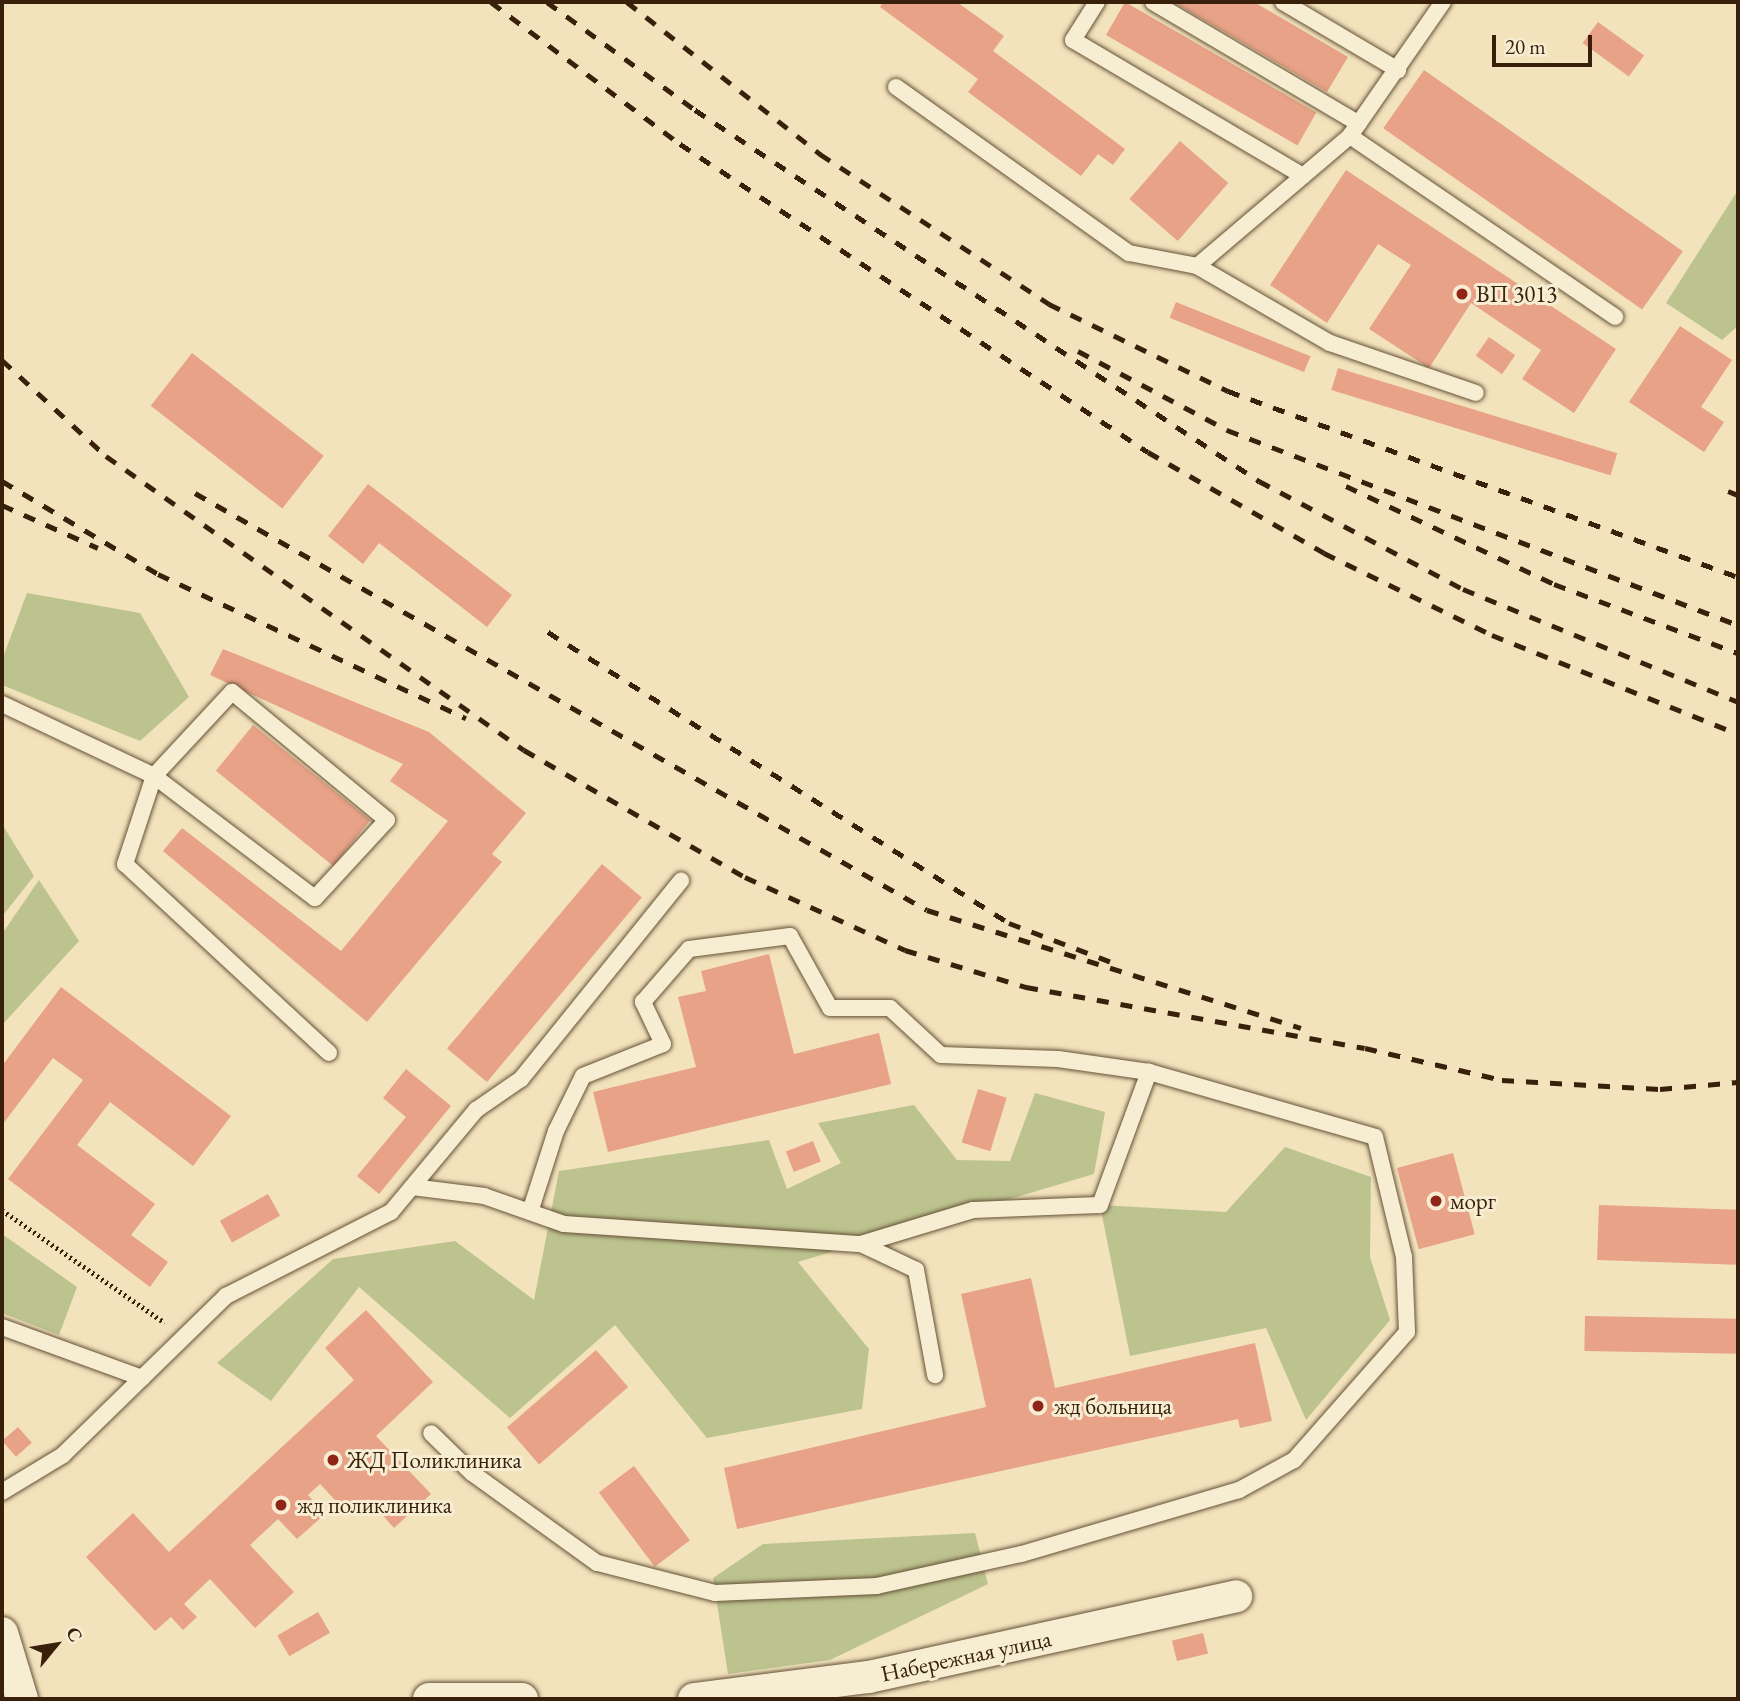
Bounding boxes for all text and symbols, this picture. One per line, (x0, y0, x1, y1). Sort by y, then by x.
scale bar (1495, 21, 1595, 65)
text: 20 m (1505, 33, 1546, 60)
place label: ВП 3013 (1476, 280, 1557, 308)
marker: ВП 3013 (1454, 286, 1470, 302)
place label: морг (1450, 1187, 1496, 1215)
marker: морг (1428, 1193, 1444, 1209)
place label: жд больница (1054, 1392, 1172, 1420)
marker: жд больница (1028, 1396, 1048, 1416)
place label: ЖД Поликлиника (347, 1446, 522, 1474)
marker: ЖД Поликлиника (325, 1452, 341, 1468)
place label: жд поликлиника (297, 1491, 452, 1519)
marker: жд поликлиника (271, 1495, 291, 1515)
north arrow (21, 1610, 91, 1680)
text: С (60, 1622, 89, 1646)
street label: Набережная улица (878, 1624, 1054, 1688)

